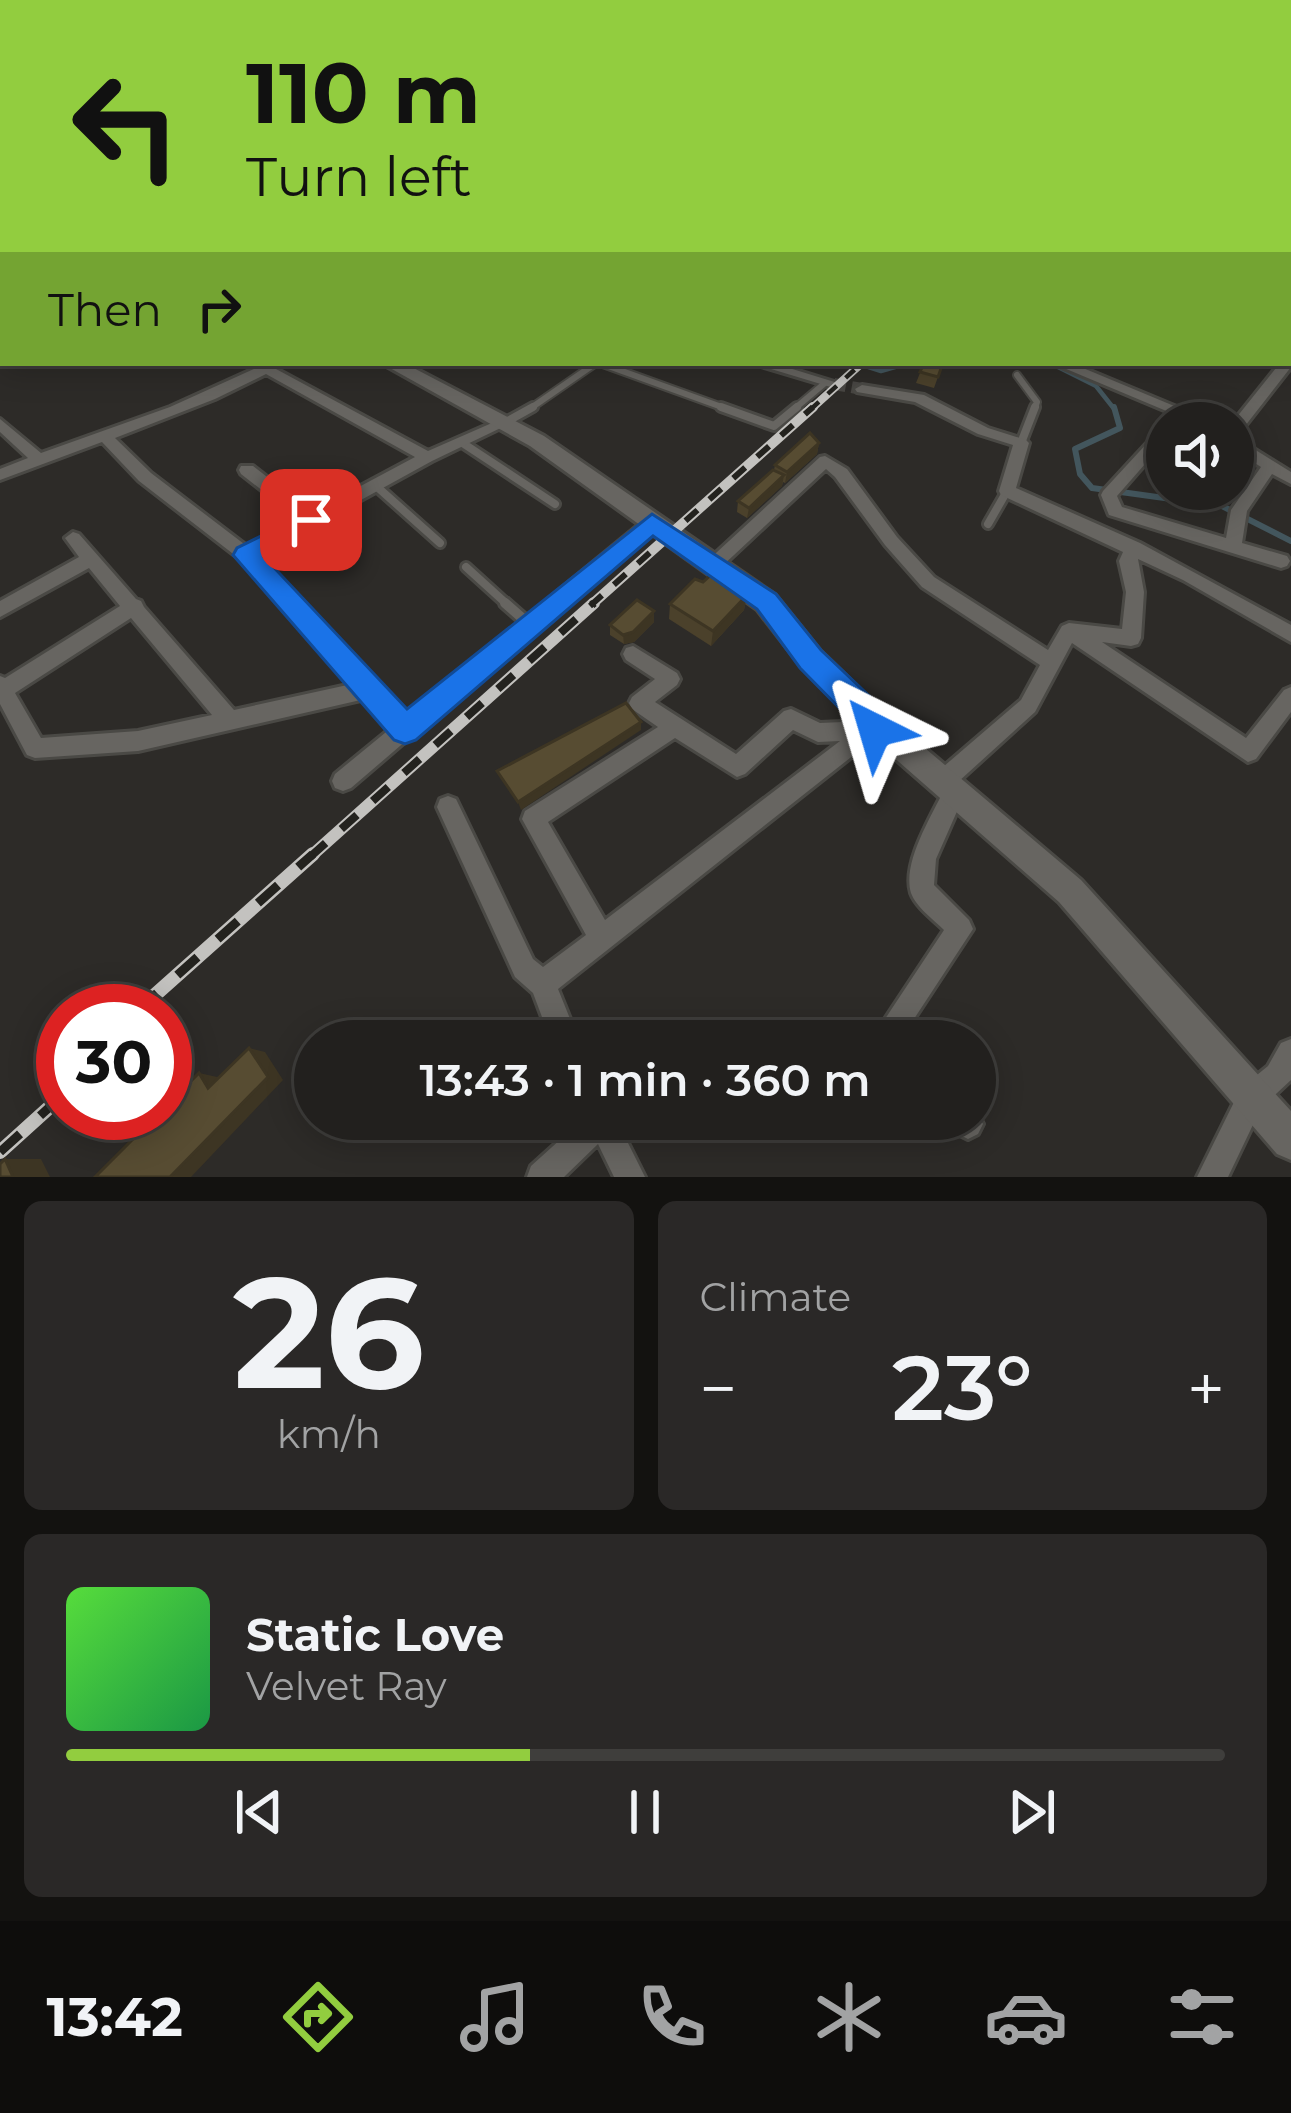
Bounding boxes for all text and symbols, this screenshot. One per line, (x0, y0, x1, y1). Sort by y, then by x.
text: 110 m (246, 42, 481, 144)
icon: left (48, 48, 204, 204)
text: Turn left (246, 144, 472, 210)
icon: right (186, 276, 252, 342)
text: Then (48, 282, 162, 337)
map controls (1146, 402, 1254, 510)
button: sound (1146, 402, 1254, 510)
pin (260, 469, 362, 571)
icon: arrive (278, 487, 344, 553)
position arrow (812, 667, 938, 793)
speed limit sign: 30 (36, 984, 192, 1140)
text: 13:43 · 1 min · 360 m (419, 1052, 871, 1107)
text: 26 (233, 1237, 424, 1427)
text: Climate (700, 1273, 851, 1321)
text: 23° (892, 1333, 1033, 1443)
text: − (700, 1348, 737, 1429)
text: + (1187, 1348, 1225, 1429)
text: km/h (277, 1410, 381, 1458)
text: Static Love (246, 1607, 504, 1662)
text: Velvet Ray (246, 1662, 447, 1710)
icon: previous (226, 1779, 292, 1845)
icon: pause (612, 1779, 678, 1845)
icon: next (999, 1779, 1065, 1845)
icon: directions (276, 1975, 360, 2059)
icon: music (453, 1975, 537, 2059)
icon: phone (630, 1975, 714, 2059)
icon: climate (807, 1975, 891, 2059)
icon: car (984, 1975, 1068, 2059)
icon: filters (1160, 1975, 1244, 2059)
text: 13:42 (46, 1984, 183, 2050)

